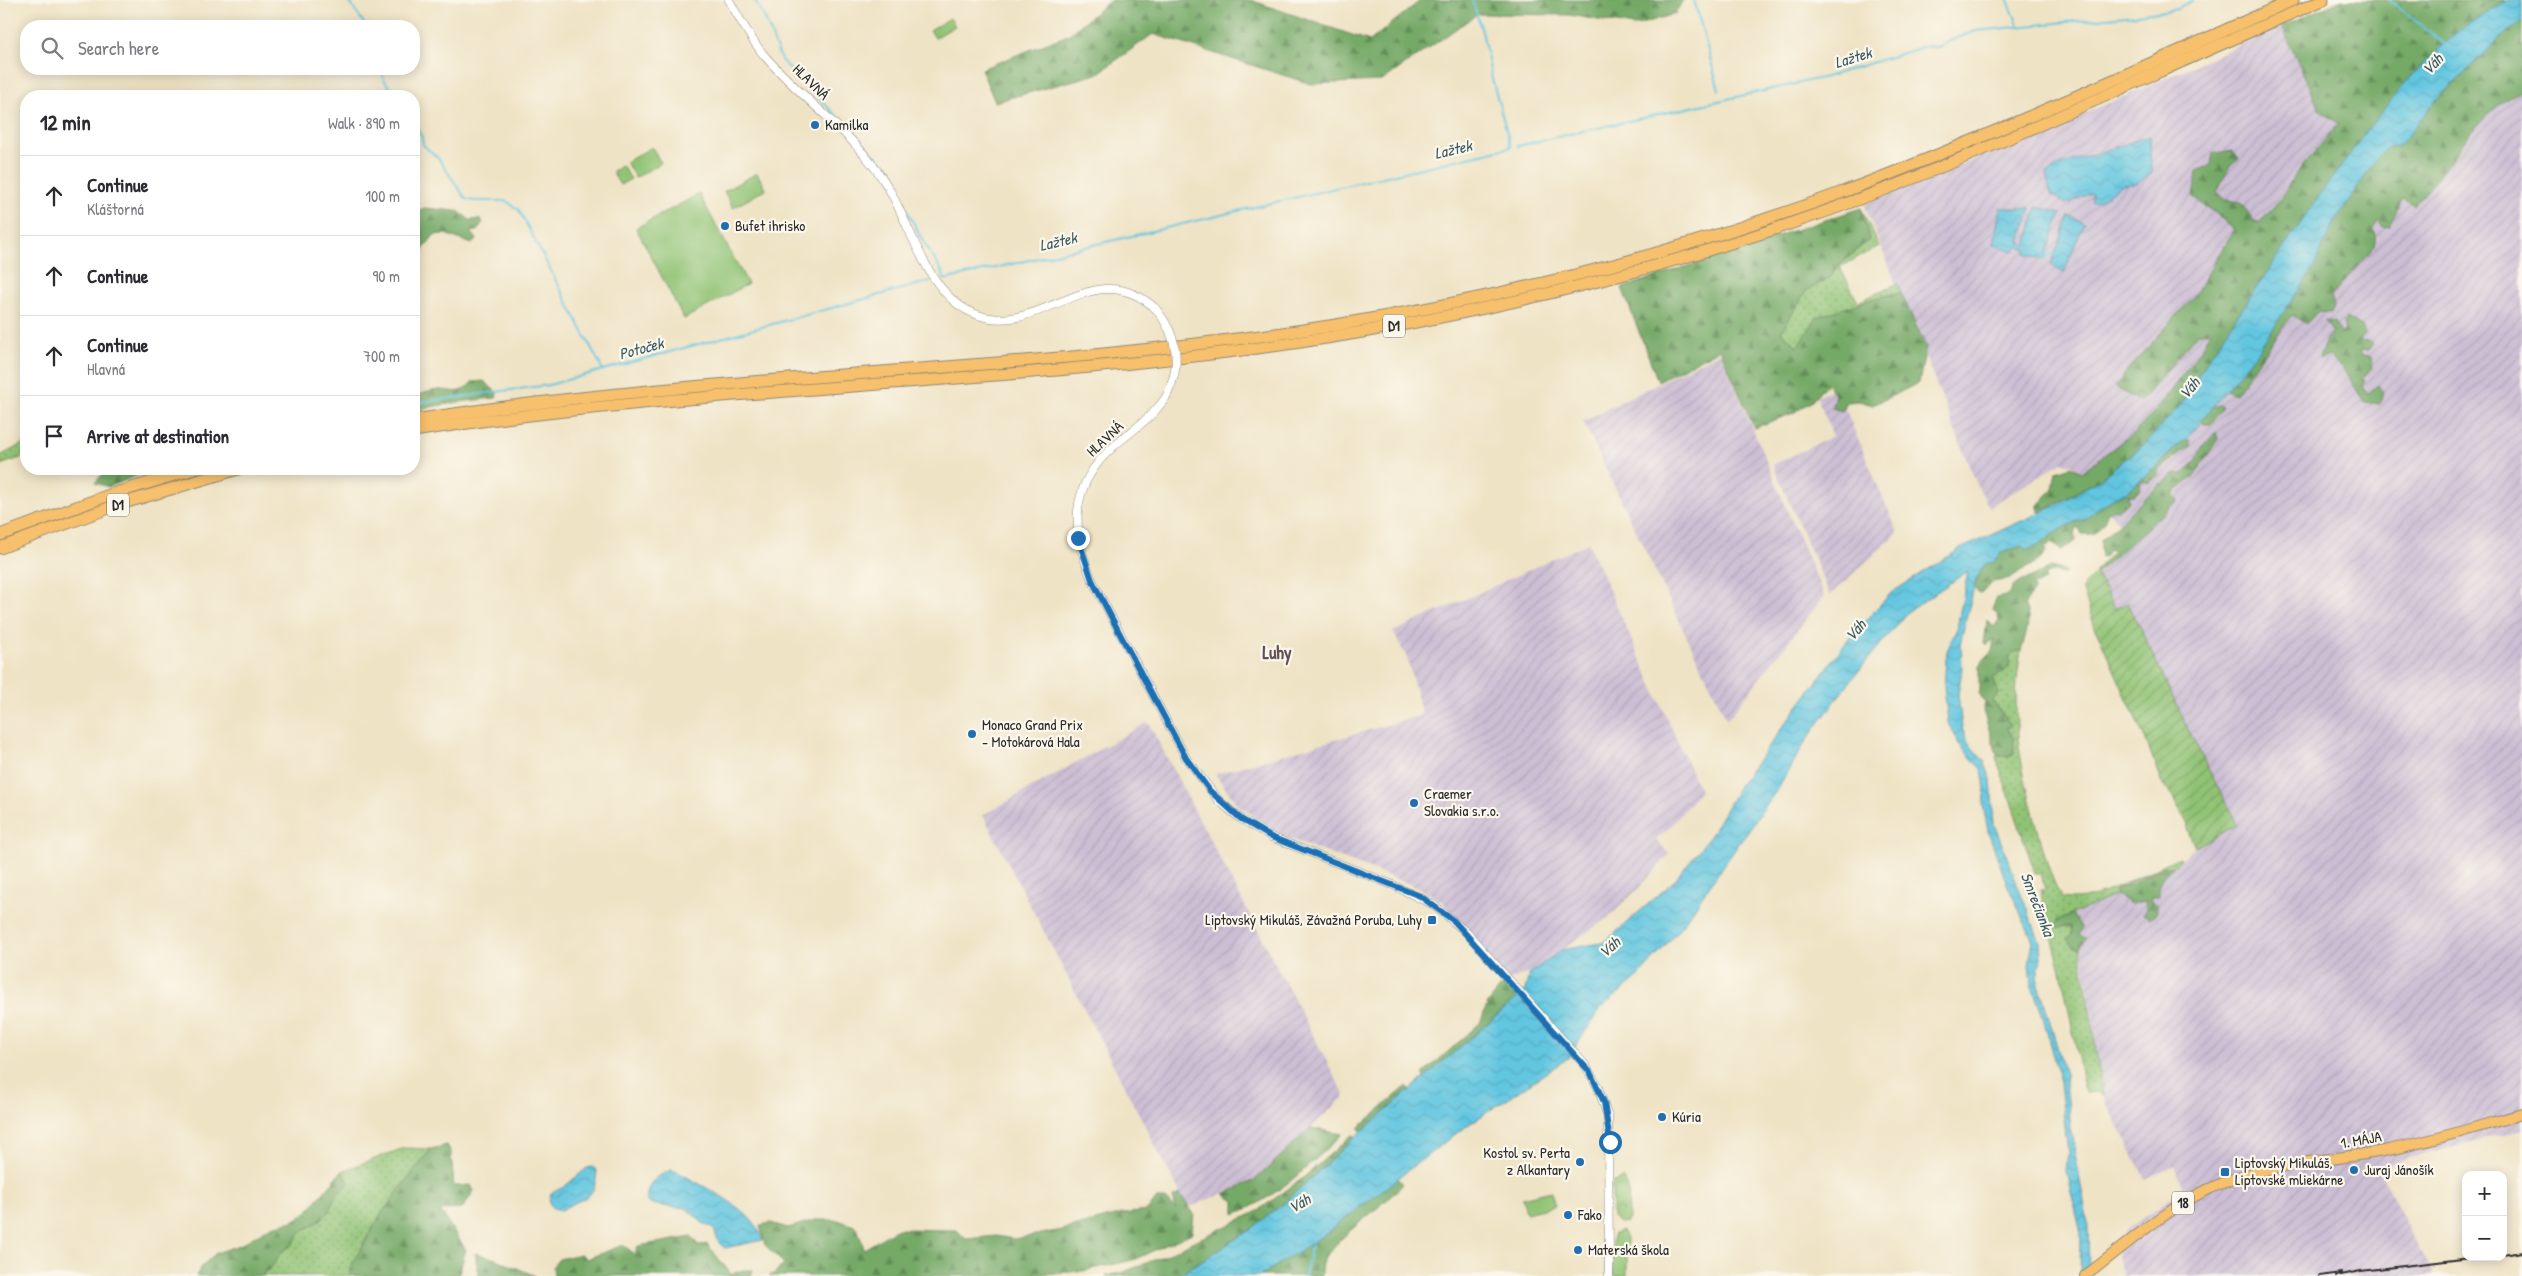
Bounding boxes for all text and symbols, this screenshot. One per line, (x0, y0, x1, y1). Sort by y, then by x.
search box (20, 20, 420, 75)
icon: search (38, 34, 66, 62)
text: Search here (78, 35, 159, 61)
water label: Lažtek (1832, 41, 1875, 73)
water label: Váh (2416, 48, 2448, 80)
street label: HLAVNÁ (788, 59, 835, 105)
text: 12 min (40, 108, 91, 137)
text: Walk · 890 m (328, 112, 400, 134)
place label: Kamilka (825, 114, 869, 135)
marker: Kamilka (809, 119, 821, 131)
water label: Lažtek (1432, 134, 1475, 164)
text: Continue (87, 172, 148, 198)
icon: ahead (40, 182, 68, 210)
text: 100 m (365, 185, 400, 207)
text: Kláštorná (87, 198, 144, 220)
place label: Bufet ihrisko (735, 215, 805, 236)
marker: Bufet ihrisko (719, 220, 731, 232)
water label: Lažtek (1037, 226, 1080, 256)
icon: ahead (40, 262, 68, 290)
text: Continue (87, 263, 148, 289)
text: 90 m (372, 265, 400, 287)
road number: D1 (1383, 314, 1405, 338)
water label: Potoček (616, 331, 667, 364)
text: Continue (87, 332, 148, 358)
icon: ahead (40, 342, 68, 370)
text: 700 m (363, 345, 400, 367)
text: Hlavná (87, 358, 125, 380)
water label: Váh (2174, 372, 2205, 403)
street label: HLAVNÁ (1082, 416, 1128, 461)
icon: arrive (40, 422, 68, 450)
text: Arrive at destination (87, 423, 229, 449)
road number: D1 (107, 494, 129, 516)
route end (1067, 527, 1090, 550)
water label: Váh (1839, 614, 1871, 646)
district label: Luhy (1262, 640, 1292, 666)
place label: Monaco Grand Prix - Motokárová Hala (982, 714, 1083, 752)
marker: Monaco Grand Prix - Motokárová Hala (966, 728, 978, 740)
place label: Craemer Slovakia s.r.o. (1424, 783, 1499, 821)
marker: Craemer Slovakia s.r.o. (1408, 797, 1420, 809)
water label: Smrečianka (2016, 869, 2061, 941)
place label: Liptovský Mikuláš, Závažná Poruba, Luhy (1205, 909, 1422, 930)
marker: Liptovský Mikuláš, Závažná Poruba, Luhy (1426, 914, 1438, 926)
water label: Váh (1593, 931, 1625, 963)
place label: Kúria (1672, 1106, 1701, 1127)
marker: Kúria (1656, 1111, 1668, 1123)
street label: 1. MÁJA (2339, 1125, 2384, 1153)
route start (1599, 1131, 1622, 1154)
place label: Kostol sv. Perta z Alkantary (1483, 1142, 1570, 1180)
place label: Liptovský Mikuláš, Liptovské mliekárne (2235, 1152, 2343, 1190)
marker: Kostol sv. Perta z Alkantary (1574, 1156, 1586, 1168)
place label: Juraj Jánošík (2364, 1159, 2434, 1180)
marker: Juraj Jánošík (2348, 1164, 2360, 1176)
marker: Liptovský Mikuláš, Liptovské mliekárne (2219, 1166, 2231, 1178)
map controls (2462, 1171, 2507, 1261)
button: + (2462, 1171, 2507, 1216)
water label: Váh (1284, 1187, 1315, 1218)
road number: 18 (2172, 1192, 2194, 1214)
place label: Fako (1577, 1204, 1602, 1225)
marker: Fako (1562, 1209, 1574, 1221)
button: − (2462, 1216, 2507, 1261)
place label: Materská škola (1588, 1239, 1669, 1260)
marker: Materská škola (1572, 1244, 1584, 1256)

